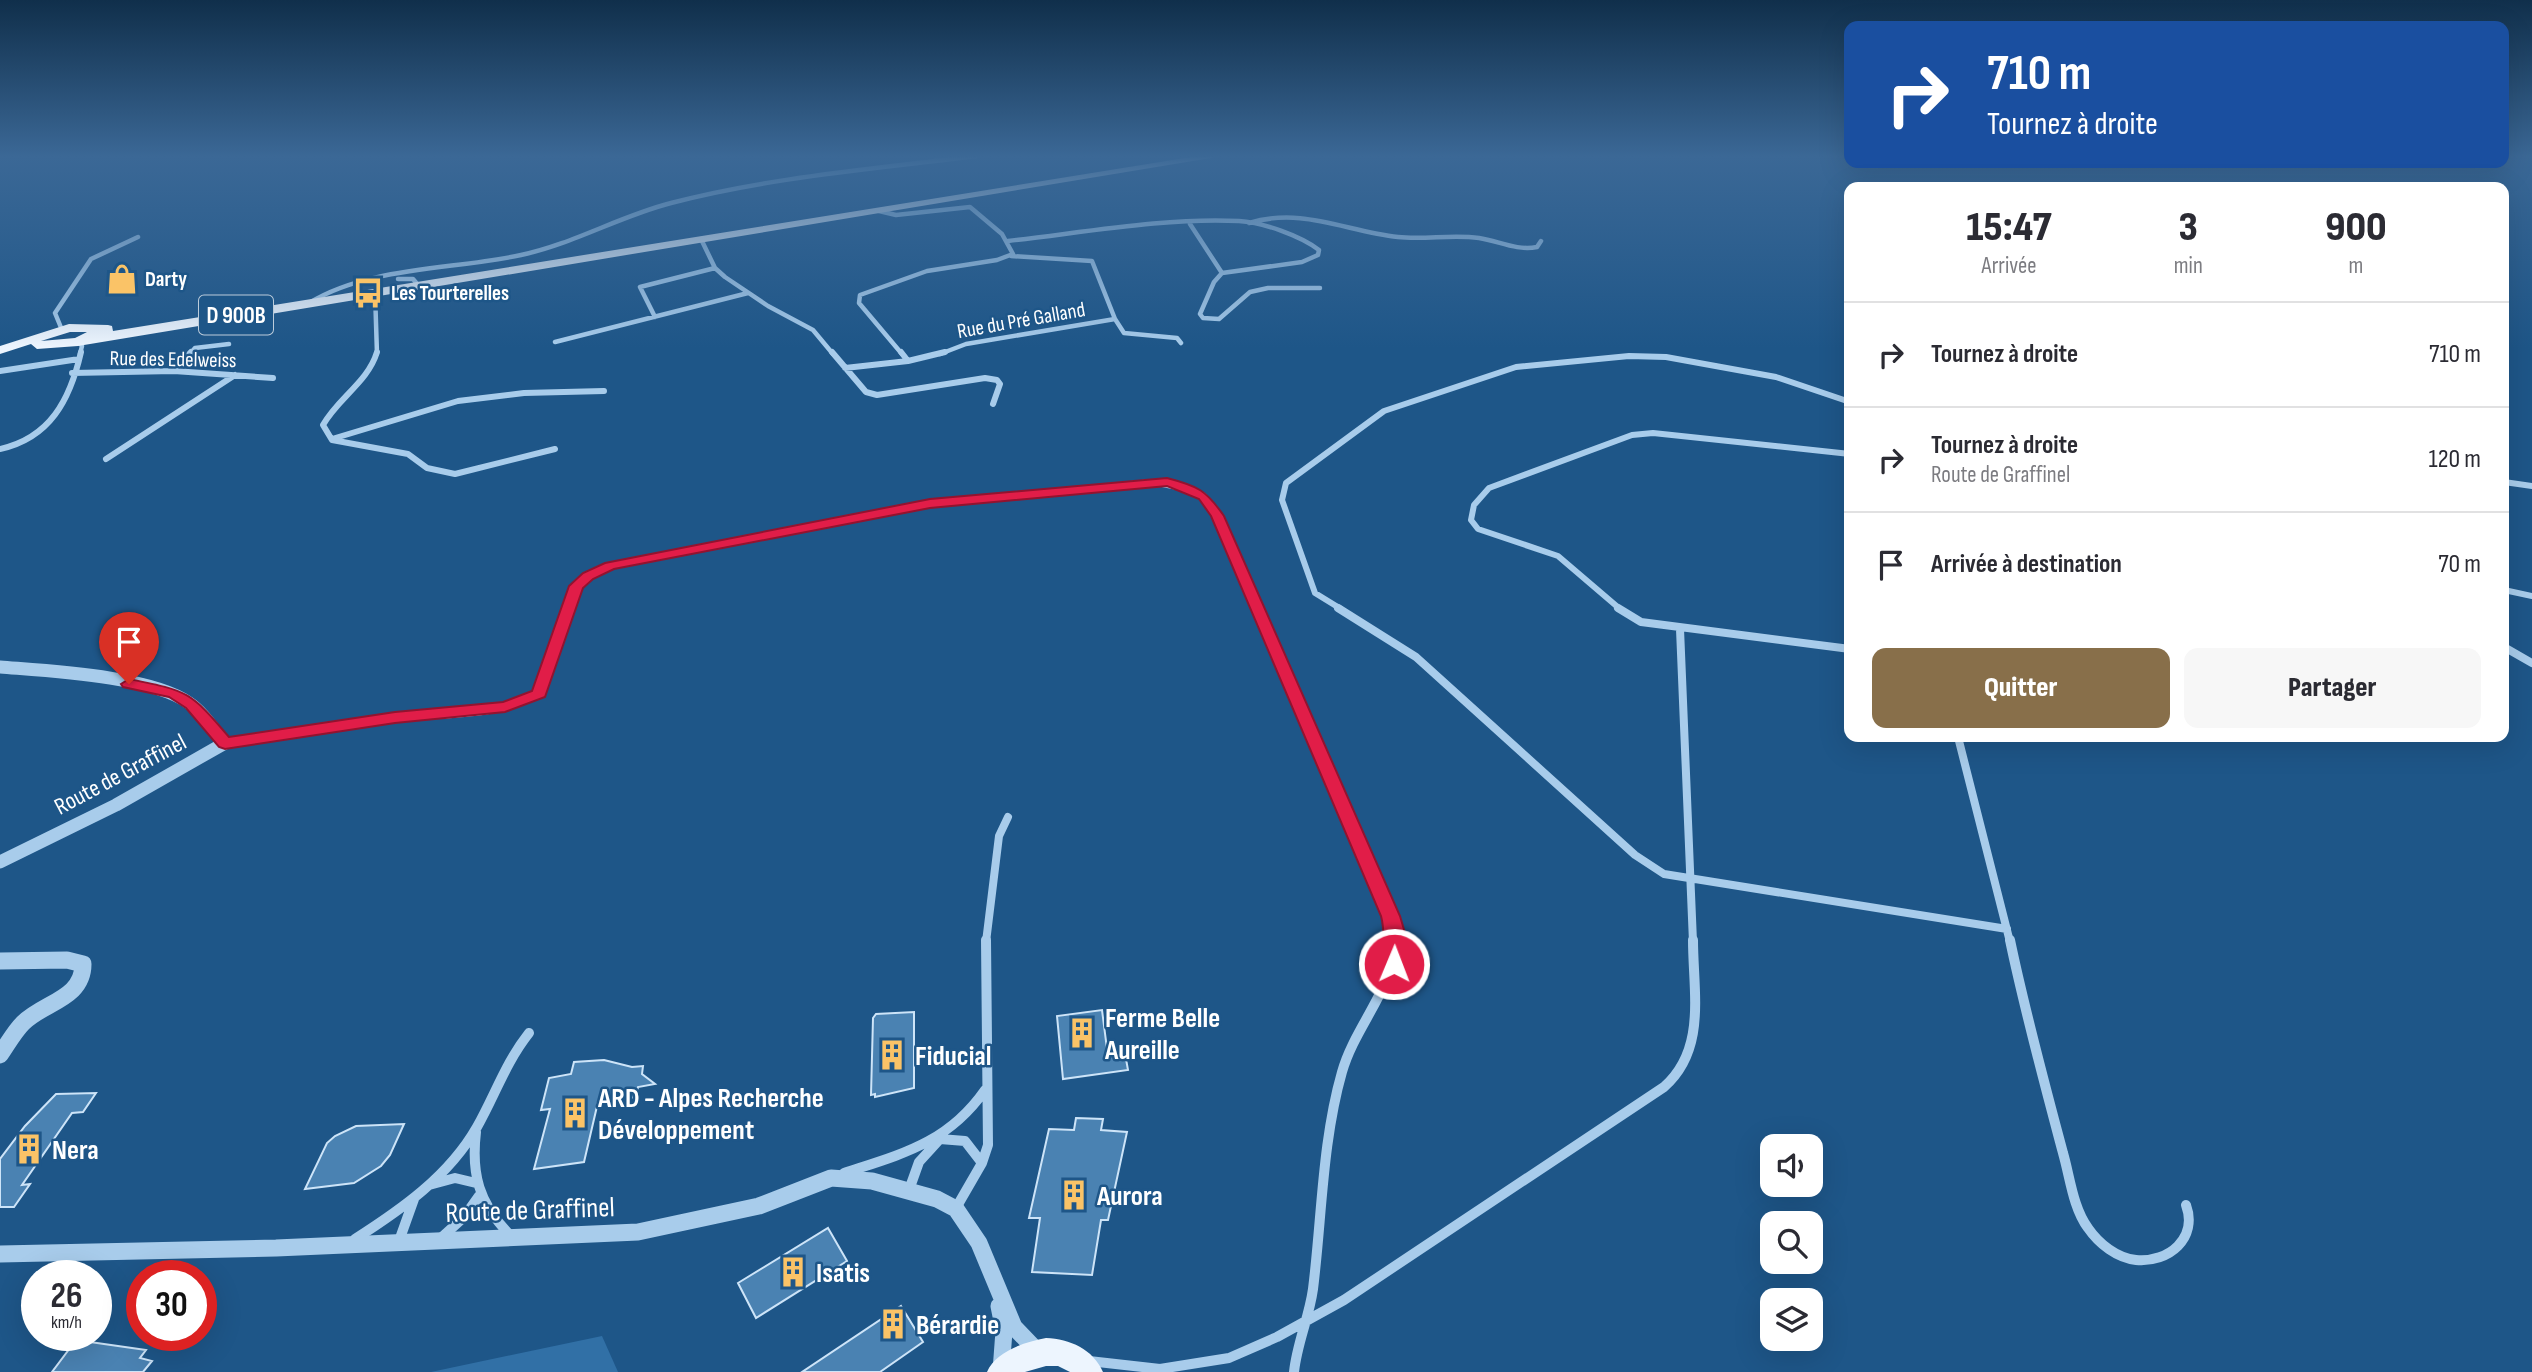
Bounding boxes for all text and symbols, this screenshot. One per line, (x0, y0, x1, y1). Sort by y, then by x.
text: 710 m (1987, 45, 2091, 104)
icon: right (1872, 49, 1963, 140)
text: Tournez à droite (1987, 105, 2158, 144)
text: 15:47 (1966, 202, 2052, 253)
text: 3 (2179, 202, 2198, 253)
text: 900 (2325, 202, 2387, 253)
text: Arrivée (1981, 252, 2036, 280)
text: min (2174, 252, 2203, 280)
text: m (2348, 252, 2363, 280)
shop icon: Darty (105, 262, 139, 296)
place label: Darty (145, 267, 187, 292)
bus stop icon: Les Tourterelles (351, 276, 385, 310)
place label: Les Tourterelles (391, 281, 509, 306)
road number: D 900B (199, 296, 273, 334)
street label: Rue du Pré Galland (955, 297, 1087, 344)
icon: right (1872, 336, 1910, 374)
text: Tournez à droite (1931, 339, 2078, 370)
text: 710 m (2429, 339, 2481, 370)
street label: Rue des Edelweiss (109, 346, 237, 373)
text: Tournez à droite (1931, 430, 2078, 461)
icon: right (1872, 441, 1910, 479)
text: 120 m (2428, 444, 2481, 475)
text: Route de Graffinel (1931, 461, 2070, 489)
icon: arrive (1872, 546, 1910, 584)
text: Arrivée à destination (1931, 549, 2122, 580)
text: 70 m (2438, 549, 2481, 580)
pin (99, 612, 159, 684)
icon: arrive (110, 623, 148, 661)
button: Quitter (1872, 648, 2170, 728)
button: Partager (2184, 648, 2481, 728)
street label: Route de Graffinel (49, 728, 191, 821)
position arrow (1357, 927, 1431, 1001)
place label: Ferme Belle Aureille (1104, 1002, 1220, 1067)
building icon: Ferme Belle Aureille (1065, 1016, 1099, 1050)
building icon: Fiducial (875, 1038, 909, 1072)
place label: Fiducial (915, 1040, 992, 1073)
place label: ARD - Alpes Recherche Développement (597, 1082, 824, 1147)
building icon: ARD - Alpes Recherche Développement (558, 1096, 592, 1130)
building icon: Nera (12, 1132, 46, 1166)
place label: Nera (52, 1134, 99, 1167)
map controls (1760, 1134, 1823, 1351)
button: sound (1760, 1134, 1823, 1197)
building icon: Aurora (1057, 1178, 1091, 1212)
place label: Aurora (1096, 1180, 1163, 1213)
street label: Route de Graffinel (445, 1191, 615, 1230)
button: search (1760, 1211, 1823, 1274)
building icon: Isatis (776, 1255, 810, 1289)
place label: Isatis (816, 1257, 870, 1290)
speed limit sign: 30 (126, 1260, 217, 1351)
text: 26 (51, 1275, 82, 1318)
button: layers (1760, 1288, 1823, 1351)
building icon: Bérardie (876, 1307, 910, 1341)
place label: Bérardie (916, 1309, 999, 1342)
text: km/h (51, 1312, 82, 1333)

